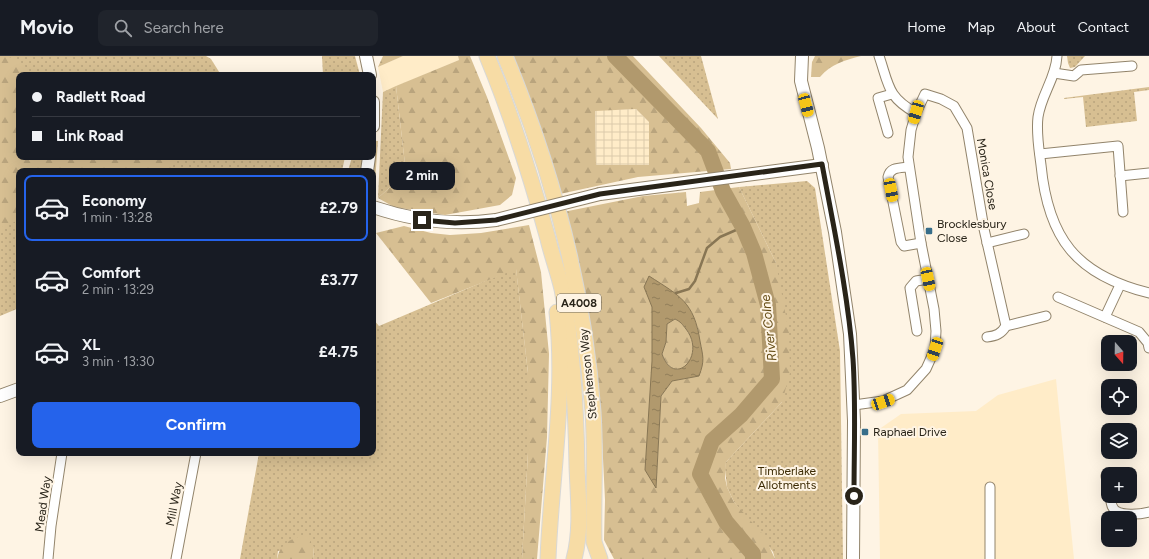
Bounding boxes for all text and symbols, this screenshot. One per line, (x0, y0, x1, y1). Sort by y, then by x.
search box (98, 10, 378, 46)
text: Movio (20, 16, 74, 39)
icon: search (112, 17, 134, 39)
text: Search here (144, 19, 224, 37)
text: Home (907, 19, 946, 36)
text: Map (968, 19, 995, 36)
text: About (1017, 19, 1056, 36)
text: Contact (1078, 19, 1129, 36)
text: Radlett Road (56, 88, 146, 106)
car (797, 92, 815, 118)
car (907, 99, 925, 125)
text: Link Road (56, 127, 123, 145)
street label: Monica Close (974, 137, 1000, 211)
callout: 2 min (389, 162, 455, 190)
text: 2 min (406, 168, 438, 183)
car (883, 177, 899, 203)
icon: car (34, 190, 70, 226)
text: Economy (82, 192, 147, 210)
text: £2.79 (320, 199, 358, 217)
text: 1 min · 13:28 (82, 210, 153, 225)
route end (413, 211, 431, 229)
place label: Brocklesbury Close (937, 217, 1007, 245)
marker: Brocklesbury Close (924, 226, 934, 236)
icon: car (34, 262, 70, 298)
text: Comfort (82, 264, 141, 282)
car (920, 266, 936, 292)
text: £3.77 (320, 271, 358, 289)
text: 2 min · 13:29 (82, 282, 154, 297)
road number: A4008 (557, 294, 601, 312)
water label: River Colne (758, 294, 779, 362)
street label: Stephenson Way (576, 327, 600, 420)
icon: car (34, 334, 70, 370)
north arrow (1101, 335, 1137, 371)
map controls (1101, 335, 1137, 547)
text: XL (82, 336, 100, 354)
car (926, 336, 944, 362)
text: £4.75 (319, 343, 358, 361)
text: 3 min · 13:30 (82, 354, 154, 369)
button: locate (1101, 379, 1137, 415)
car (870, 392, 896, 412)
button: Confirm (32, 402, 360, 448)
button: layers (1101, 423, 1137, 459)
place label: Raphael Drive (873, 425, 947, 439)
marker: Raphael Drive (860, 427, 870, 437)
park label: Timberlake Allotments (758, 464, 817, 492)
button: + (1101, 467, 1137, 503)
street label: Mead Way (32, 475, 54, 533)
street label: Mill Way (163, 480, 185, 527)
route start (845, 487, 863, 505)
button: − (1101, 511, 1137, 547)

